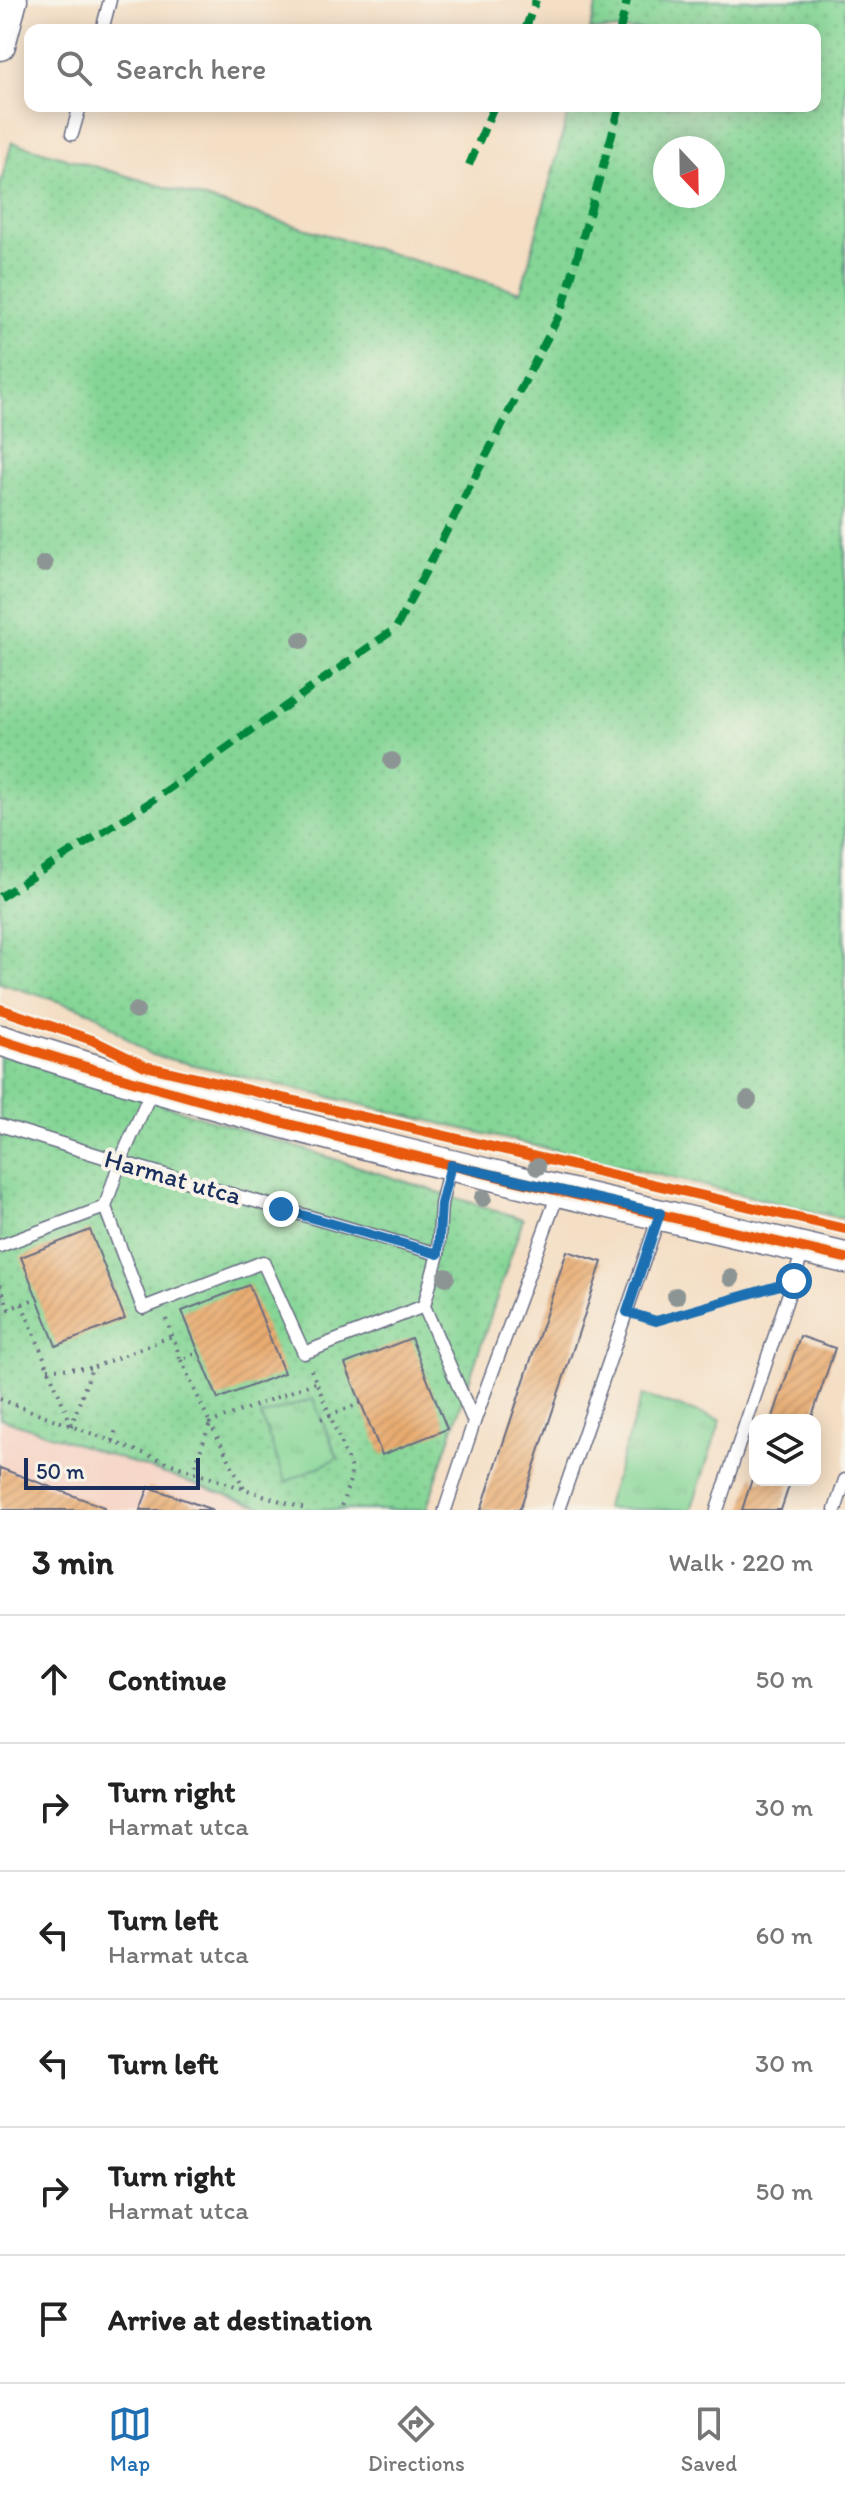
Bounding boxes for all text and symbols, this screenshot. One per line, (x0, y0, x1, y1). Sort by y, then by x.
search box (24, 24, 821, 112)
icon: search (52, 46, 96, 90)
text: Search here (116, 50, 266, 87)
north arrow (653, 136, 725, 208)
street label: Harmat utca (101, 1142, 246, 1212)
route end (263, 1191, 299, 1227)
route start (776, 1263, 812, 1299)
map controls (749, 1414, 821, 1486)
button: layers (749, 1414, 821, 1486)
scale bar (24, 1454, 200, 1490)
text: 50 m (36, 1458, 85, 1485)
text: 3 min (32, 1542, 114, 1583)
text: Walk · 220 m (669, 1546, 813, 1578)
icon: ahead (32, 1657, 76, 1701)
text: Continue (108, 1661, 227, 1698)
text: 50 m (756, 1663, 813, 1695)
text: Turn right (108, 1773, 236, 1810)
icon: right (32, 1785, 76, 1829)
text: 30 m (755, 1791, 813, 1823)
text: Harmat utca (108, 1810, 249, 1842)
text: Turn left (108, 1901, 219, 1938)
icon: left (32, 1913, 76, 1957)
text: 60 m (756, 1919, 813, 1951)
text: Harmat utca (108, 1938, 249, 1970)
icon: left (32, 2041, 76, 2085)
text: Turn left (108, 2045, 219, 2082)
text: 30 m (755, 2047, 813, 2079)
text: Turn right (108, 2157, 236, 2194)
icon: right (32, 2169, 76, 2213)
text: 50 m (756, 2175, 813, 2207)
text: Harmat utca (108, 2194, 249, 2226)
icon: arrive (32, 2297, 76, 2341)
text: Arrive at destination (108, 2301, 372, 2338)
tab: Map (108, 2402, 152, 2477)
tab: Directions (368, 2402, 465, 2477)
tab: Saved (681, 2402, 737, 2477)

